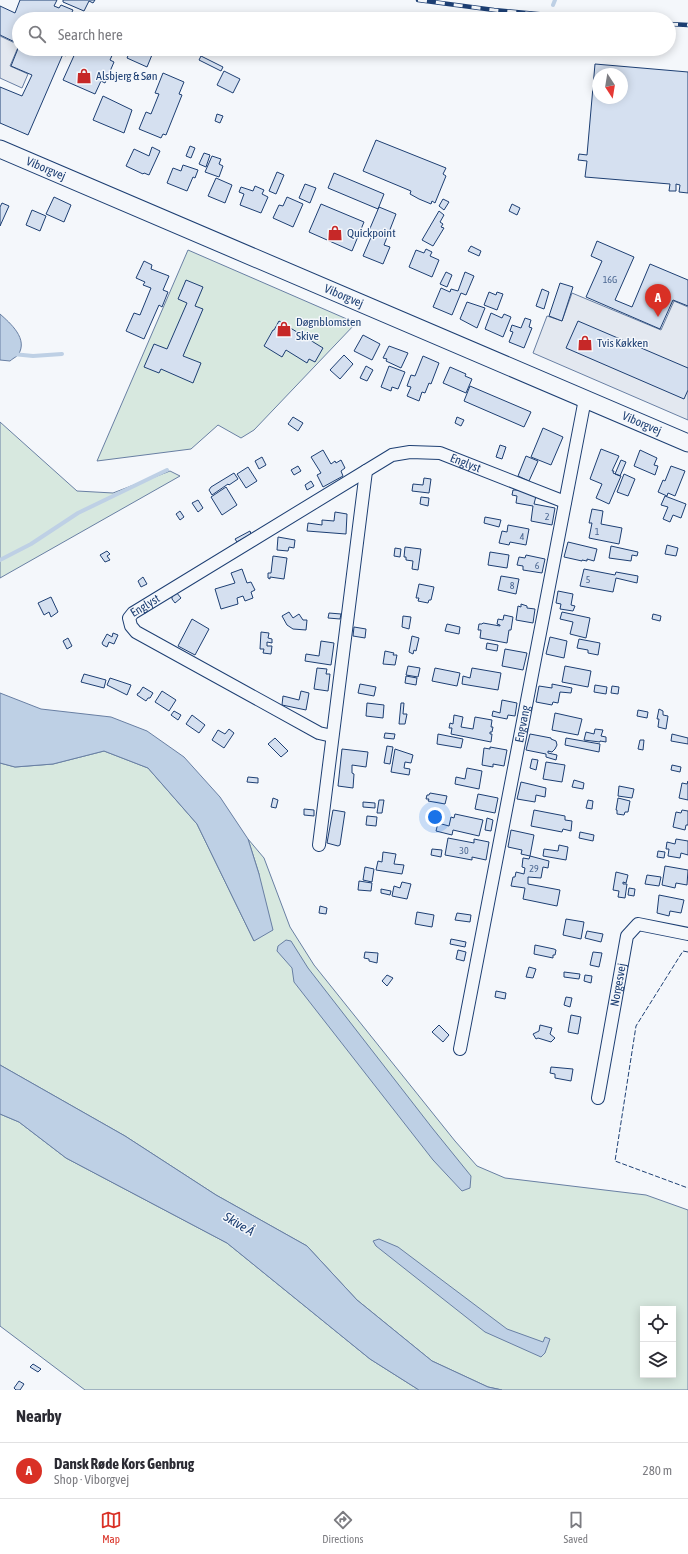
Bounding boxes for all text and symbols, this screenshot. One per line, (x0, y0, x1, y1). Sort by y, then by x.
search box (12, 12, 676, 56)
icon: search (26, 23, 48, 45)
text: Search here (58, 26, 123, 43)
shop icon: Alsbjerg & Søn (75, 67, 93, 85)
north arrow (592, 68, 628, 104)
place label: Alsbjerg & Søn (96, 69, 158, 83)
street label: Viborgvej (24, 154, 68, 183)
shop icon: Quickpoint (326, 224, 344, 242)
place label: Quickpoint (347, 226, 396, 240)
house number: 16G (603, 274, 617, 285)
street label: Viborgvej (322, 281, 366, 311)
pin: A (645, 284, 671, 317)
place label: Døgnblomsten Skive (296, 315, 361, 343)
shop icon: Døgnblomsten Skive (275, 320, 293, 338)
shop icon: Tvis Køkken (576, 334, 594, 352)
place label: Tvis Køkken (597, 336, 648, 350)
street label: Viborgvej (620, 409, 664, 438)
street label: Englyst (448, 451, 484, 476)
house number: 2 (545, 511, 550, 522)
house number: 1 (595, 526, 600, 537)
house number: 4 (520, 531, 525, 542)
house number: 6 (535, 560, 540, 571)
house number: 5 (586, 574, 591, 585)
house number: 8 (510, 580, 515, 591)
street label: Englyst (128, 591, 163, 620)
street label: Engvang (512, 703, 533, 744)
your location (425, 807, 445, 827)
house number: 30 (459, 845, 469, 856)
house number: 29 (529, 863, 539, 874)
street label: Norgesvej (608, 962, 629, 1007)
water label: Skive Å (220, 1209, 257, 1239)
map controls (640, 1306, 676, 1378)
button: locate (640, 1306, 676, 1342)
button: layers (640, 1342, 676, 1378)
text: Nearby (16, 1406, 62, 1426)
text: Dansk Røde Kors Genbrug (54, 1455, 194, 1472)
text: A (26, 1463, 32, 1478)
text: 280 m (643, 1463, 672, 1478)
text: Shop · Viborgvej (54, 1472, 129, 1487)
tab: Map (100, 1509, 122, 1545)
tab: Directions (322, 1509, 363, 1545)
tab: Saved (564, 1509, 588, 1545)

